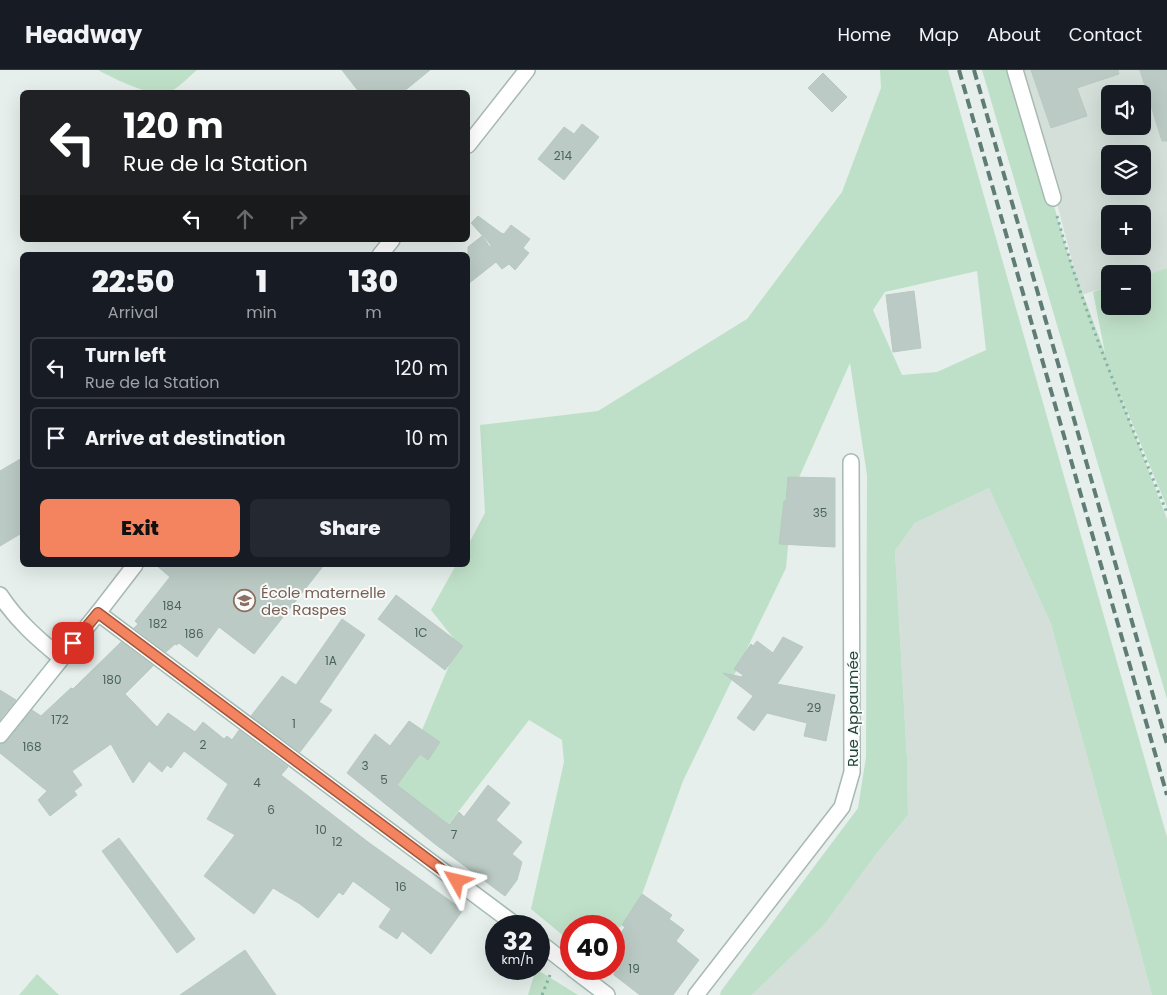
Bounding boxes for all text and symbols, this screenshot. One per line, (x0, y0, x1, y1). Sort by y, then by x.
text: Headway (25, 18, 142, 51)
text: Home (837, 22, 891, 47)
text: Map (919, 22, 959, 47)
text: About (987, 22, 1041, 47)
text: Contact (1069, 22, 1142, 47)
map controls (1101, 85, 1151, 315)
button: sound (1101, 85, 1151, 135)
text: 120 m (123, 101, 223, 150)
icon: left (40, 110, 105, 175)
button: layers (1101, 145, 1151, 195)
house number: 214 (554, 147, 573, 164)
text: Rue de la Station (123, 148, 308, 179)
icon: left (178, 205, 206, 233)
icon: ahead (231, 205, 259, 233)
icon: right (284, 205, 312, 233)
button: + (1101, 205, 1151, 255)
text: 22:50 (92, 260, 174, 303)
text: 1 (256, 260, 267, 303)
text: 130 (349, 260, 398, 303)
button: − (1101, 265, 1151, 315)
text: Arrival (108, 301, 158, 324)
text: min (246, 301, 277, 324)
text: m (365, 301, 382, 324)
text: Turn left (85, 342, 166, 369)
icon: left (42, 354, 70, 382)
text: 120 m (394, 355, 448, 382)
text: Rue de la Station (85, 371, 219, 394)
icon: arrive (42, 424, 70, 452)
text: Arrive at destination (85, 425, 286, 452)
text: 10 m (405, 425, 448, 452)
button: Exit (40, 499, 240, 557)
button: Share (250, 499, 450, 557)
house number: 35 (813, 504, 827, 521)
place label: École maternelle des Raspes (261, 582, 386, 620)
school or university icon: École maternelle des Raspes (233, 589, 257, 613)
house number: 184 (163, 597, 182, 614)
house number: 182 (149, 615, 167, 632)
pin (52, 622, 94, 664)
house number: 1C (414, 624, 428, 641)
house number: 186 (184, 625, 204, 642)
icon: arrive (59, 629, 87, 657)
street label: Rue Appaumée (842, 651, 863, 767)
house number: 1A (325, 652, 337, 669)
house number: 180 (103, 671, 121, 688)
house number: 29 (807, 699, 821, 716)
house number: 172 (51, 711, 69, 728)
house number: 1 (292, 715, 296, 732)
house number: 2 (200, 736, 207, 753)
house number: 168 (22, 738, 42, 755)
house number: 3 (361, 757, 369, 774)
house number: 5 (380, 771, 388, 788)
house number: 4 (253, 774, 261, 791)
house number: 6 (267, 801, 275, 818)
house number: 10 (315, 821, 327, 838)
house number: 7 (451, 826, 458, 843)
house number: 12 (332, 833, 342, 850)
position arrow (430, 854, 482, 906)
house number: 16 (395, 878, 407, 895)
speed limit sign: 40 (560, 915, 625, 980)
text: 32 (503, 924, 532, 959)
text: km/h (502, 951, 533, 968)
house number: 19 (628, 960, 640, 977)

